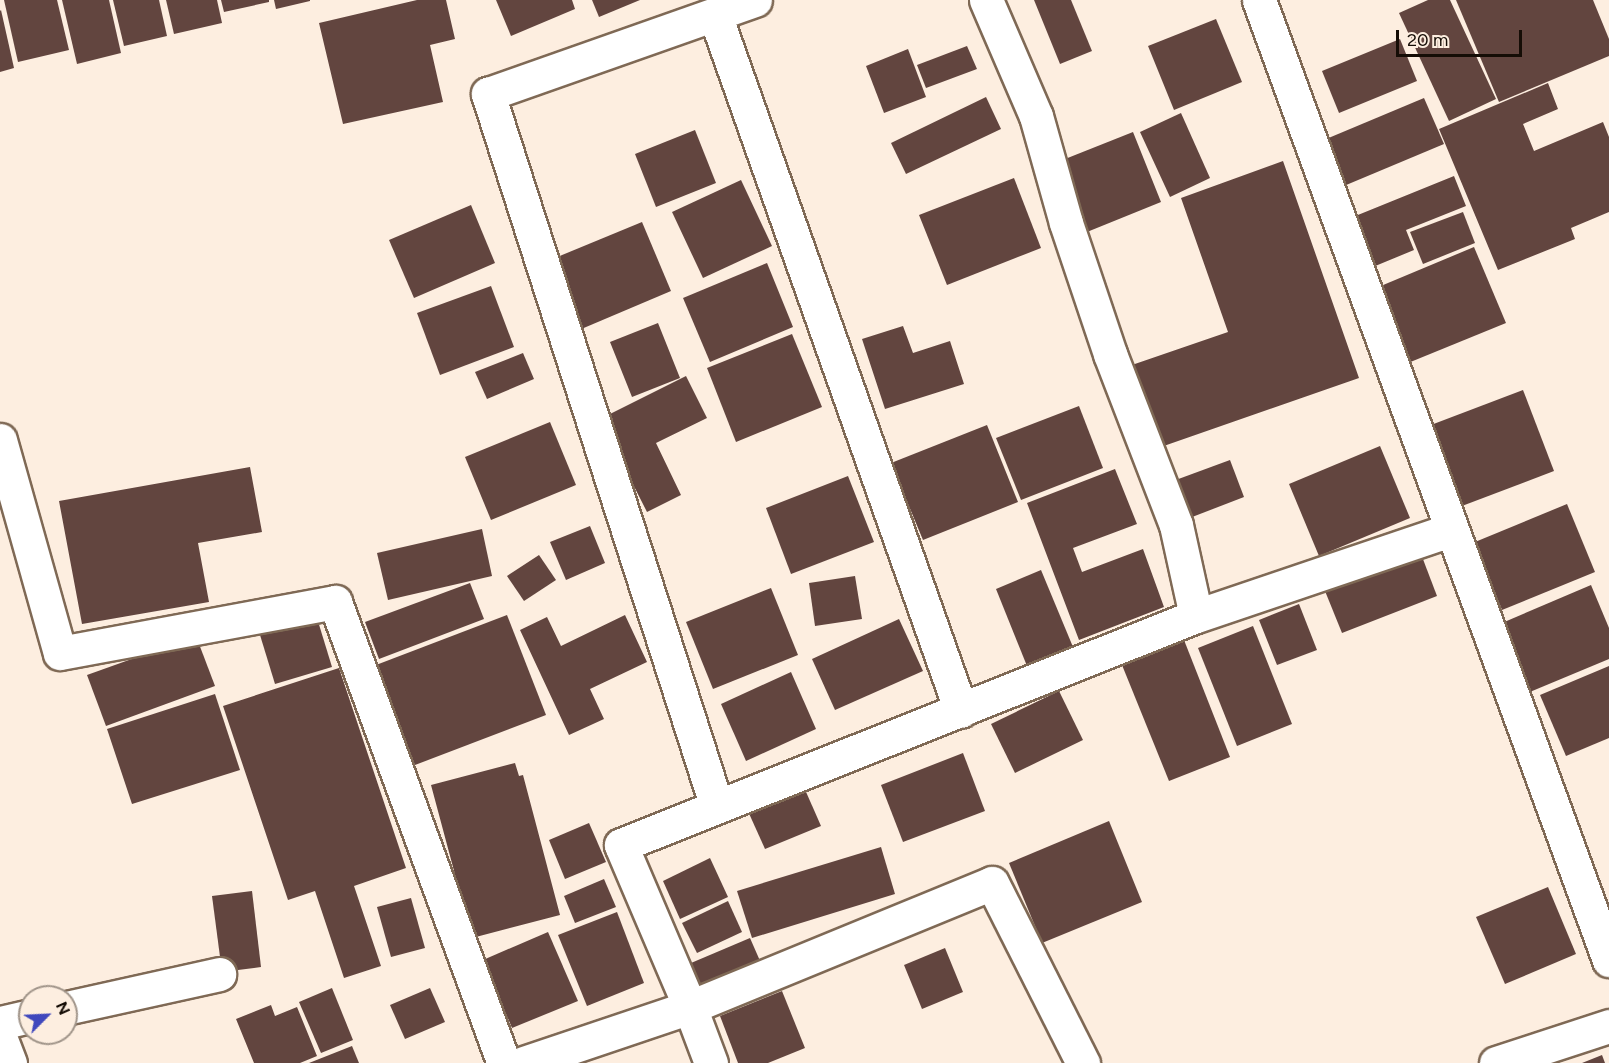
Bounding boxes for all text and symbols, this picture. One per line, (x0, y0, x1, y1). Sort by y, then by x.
scale bar (1399, 18, 1525, 56)
text: 20 m (1407, 29, 1448, 51)
north arrow (18, 985, 78, 1045)
text: N (52, 999, 74, 1018)

